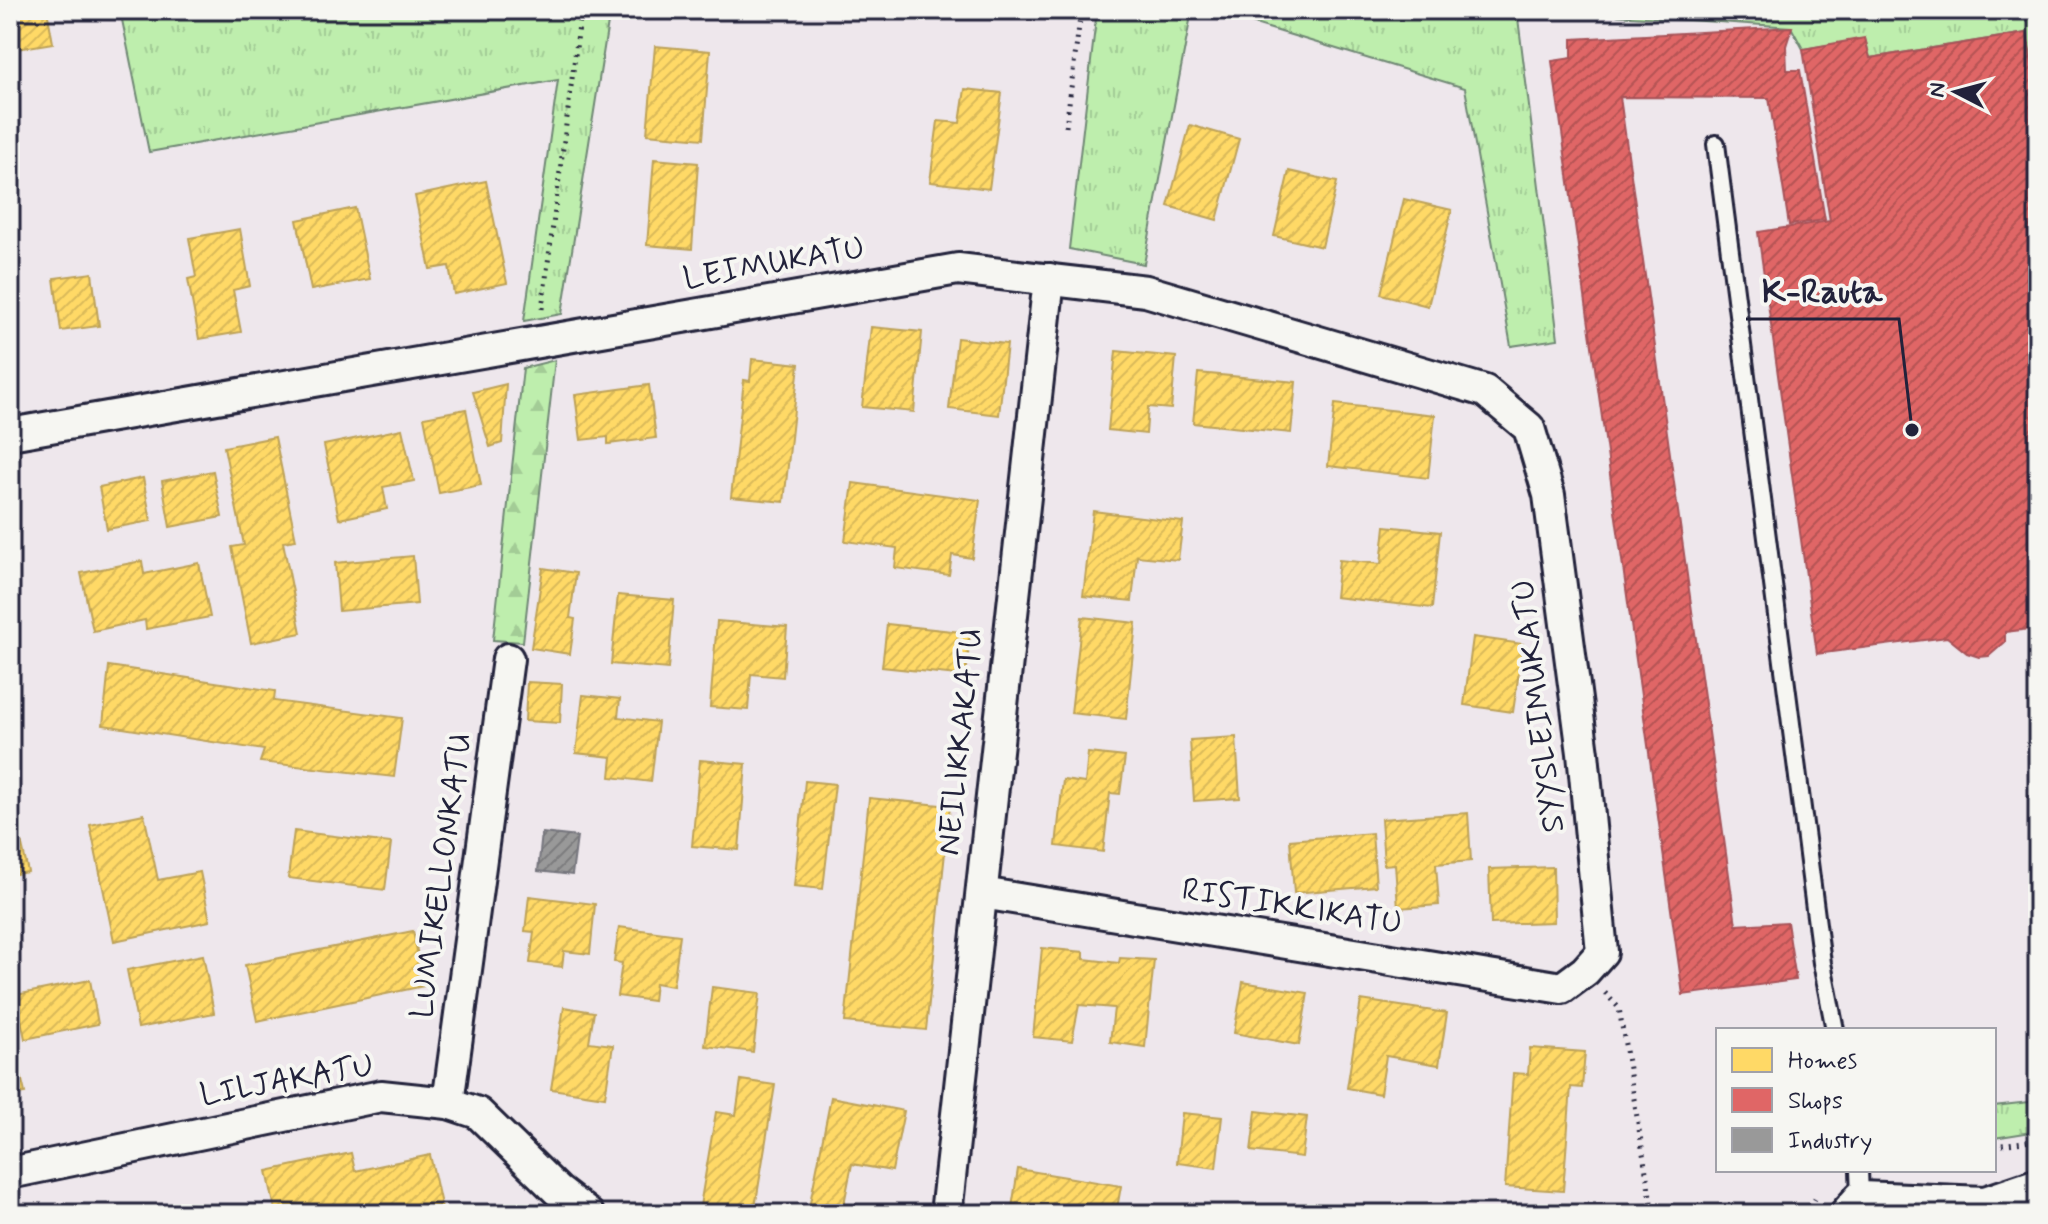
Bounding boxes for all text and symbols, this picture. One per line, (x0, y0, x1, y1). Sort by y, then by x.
north arrow (1916, 52, 1996, 132)
text: N (1923, 81, 1953, 99)
street label: LEIMUKATU (680, 227, 868, 301)
callout: K-Rauta (1746, 261, 1899, 319)
text: K-Rauta (1762, 270, 1884, 315)
street label: SYYSLEIMUKATU (1503, 577, 1575, 835)
street label: NEILIKKAKATU (928, 626, 994, 858)
street label: LUMIKELLONKATU (401, 731, 483, 1021)
street label: RISTIKKIKATU (1179, 869, 1405, 945)
legend (1716, 1028, 1996, 1172)
street label: LILJAKATU (197, 1045, 377, 1117)
text: Homes (1788, 1046, 1857, 1077)
text: Shops (1788, 1086, 1843, 1117)
text: Industry (1788, 1126, 1872, 1157)

